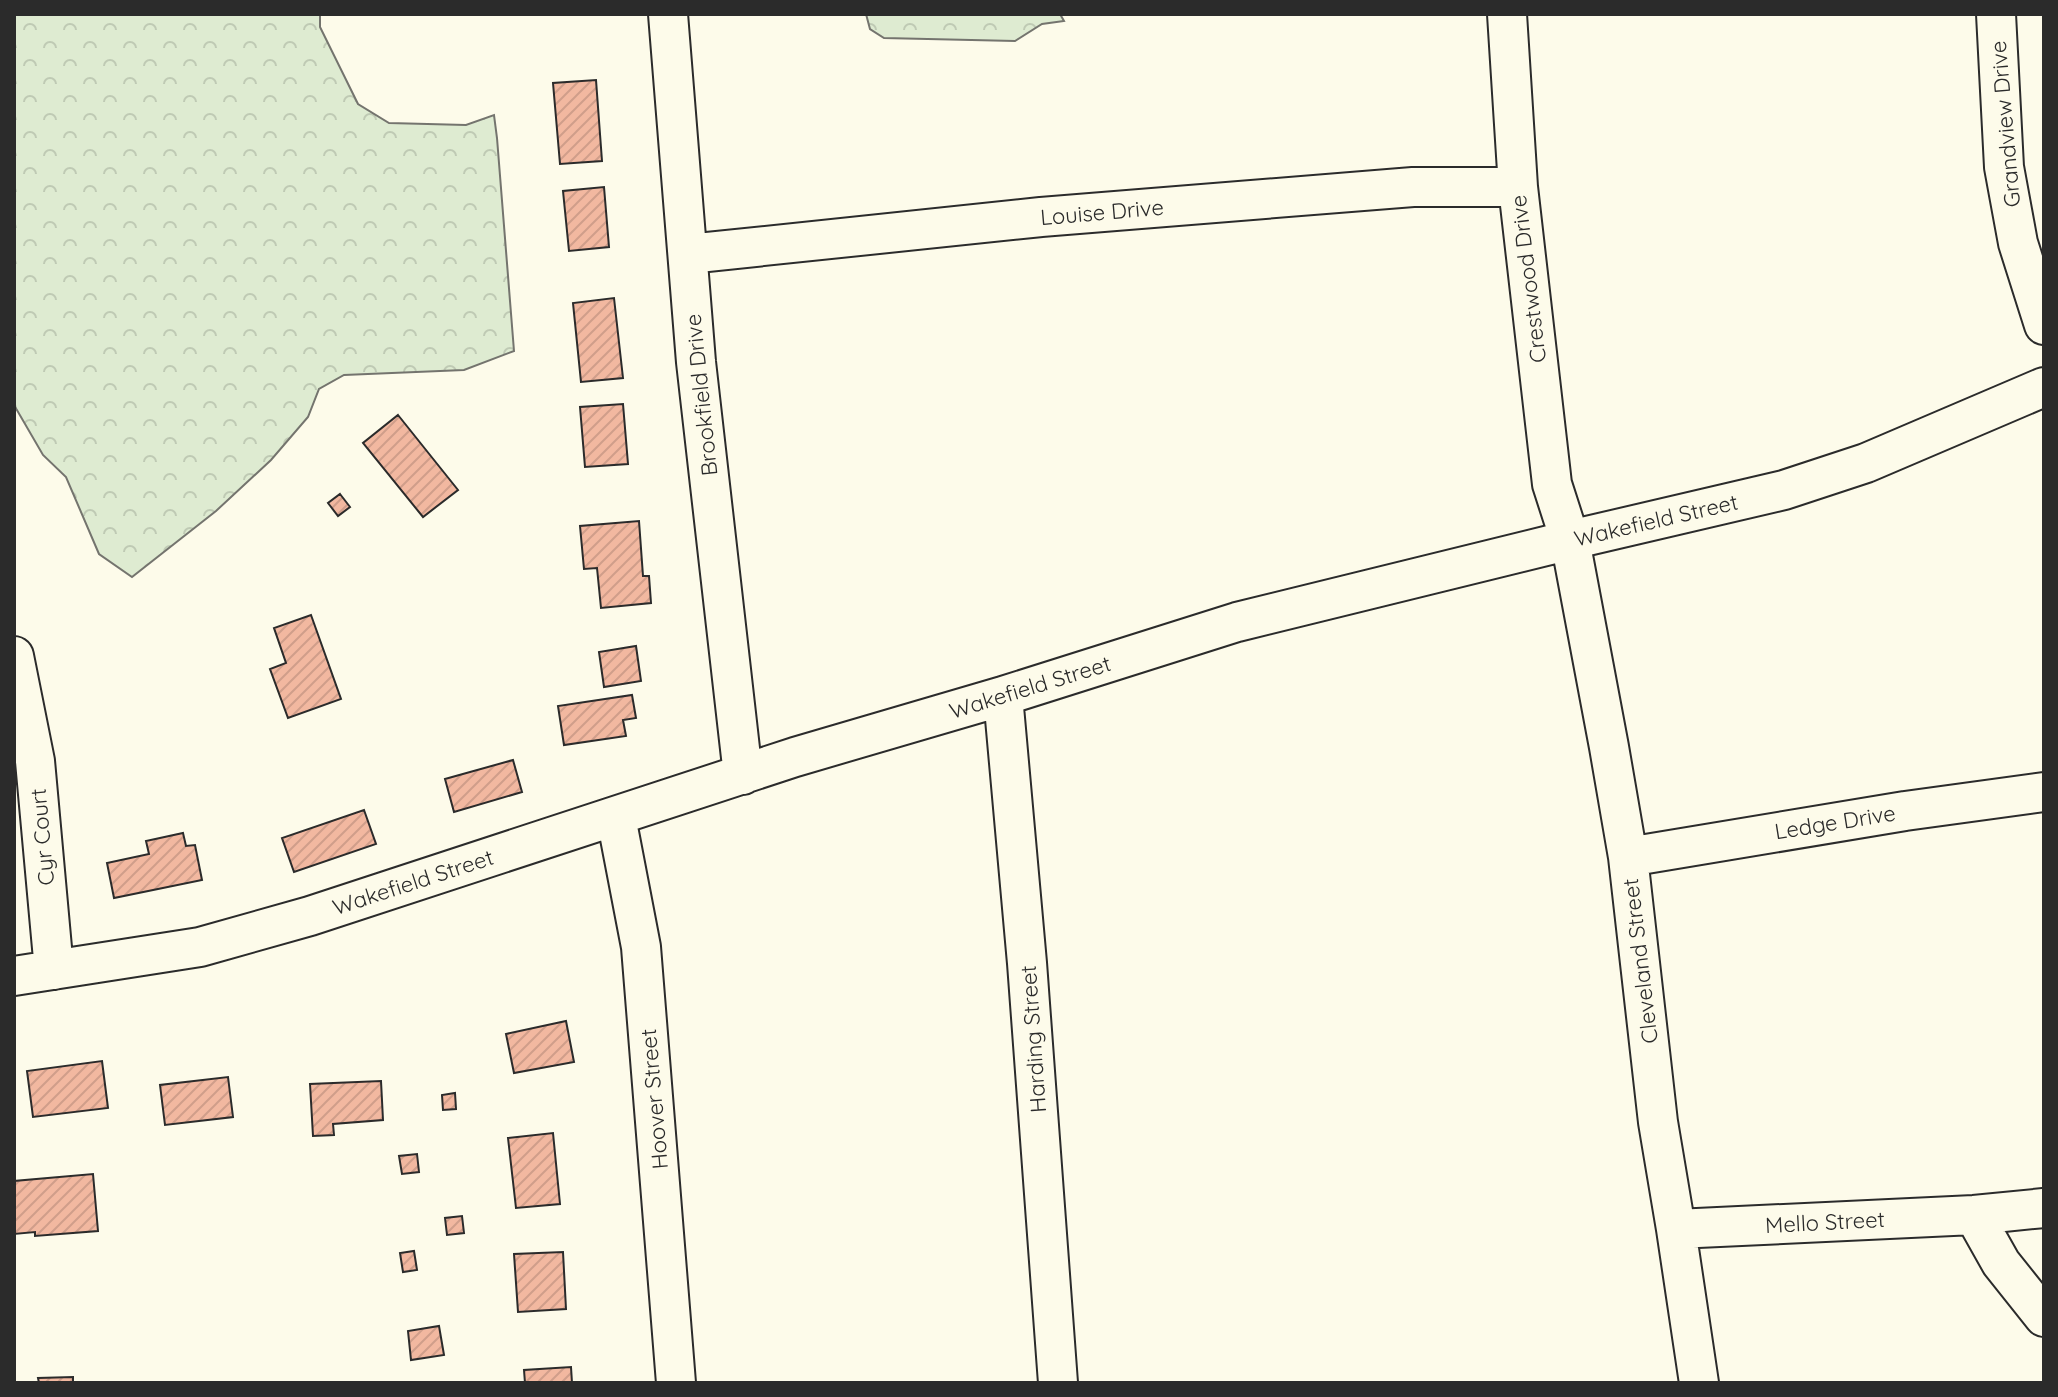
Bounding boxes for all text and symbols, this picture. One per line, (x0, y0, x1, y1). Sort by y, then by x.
street label: Grandview Drive (1984, 40, 2026, 208)
street label: Louise Drive (1039, 193, 1165, 231)
street label: Crestwood Drive (1504, 193, 1552, 365)
street label: Brookfield Drive (679, 313, 723, 477)
street label: Wakefield Street (1571, 488, 1741, 552)
street label: Wakefield Street (946, 649, 1114, 725)
street label: Cyr Court (24, 787, 60, 887)
street label: Ledge Drive (1772, 799, 1898, 845)
street label: Wakefield Street (329, 843, 497, 921)
street label: Cleveland Street (1616, 877, 1664, 1045)
street label: Harding Street (1014, 964, 1052, 1114)
street label: Hoover Street (634, 1028, 674, 1170)
street label: Mello Street (1764, 1205, 1886, 1239)

